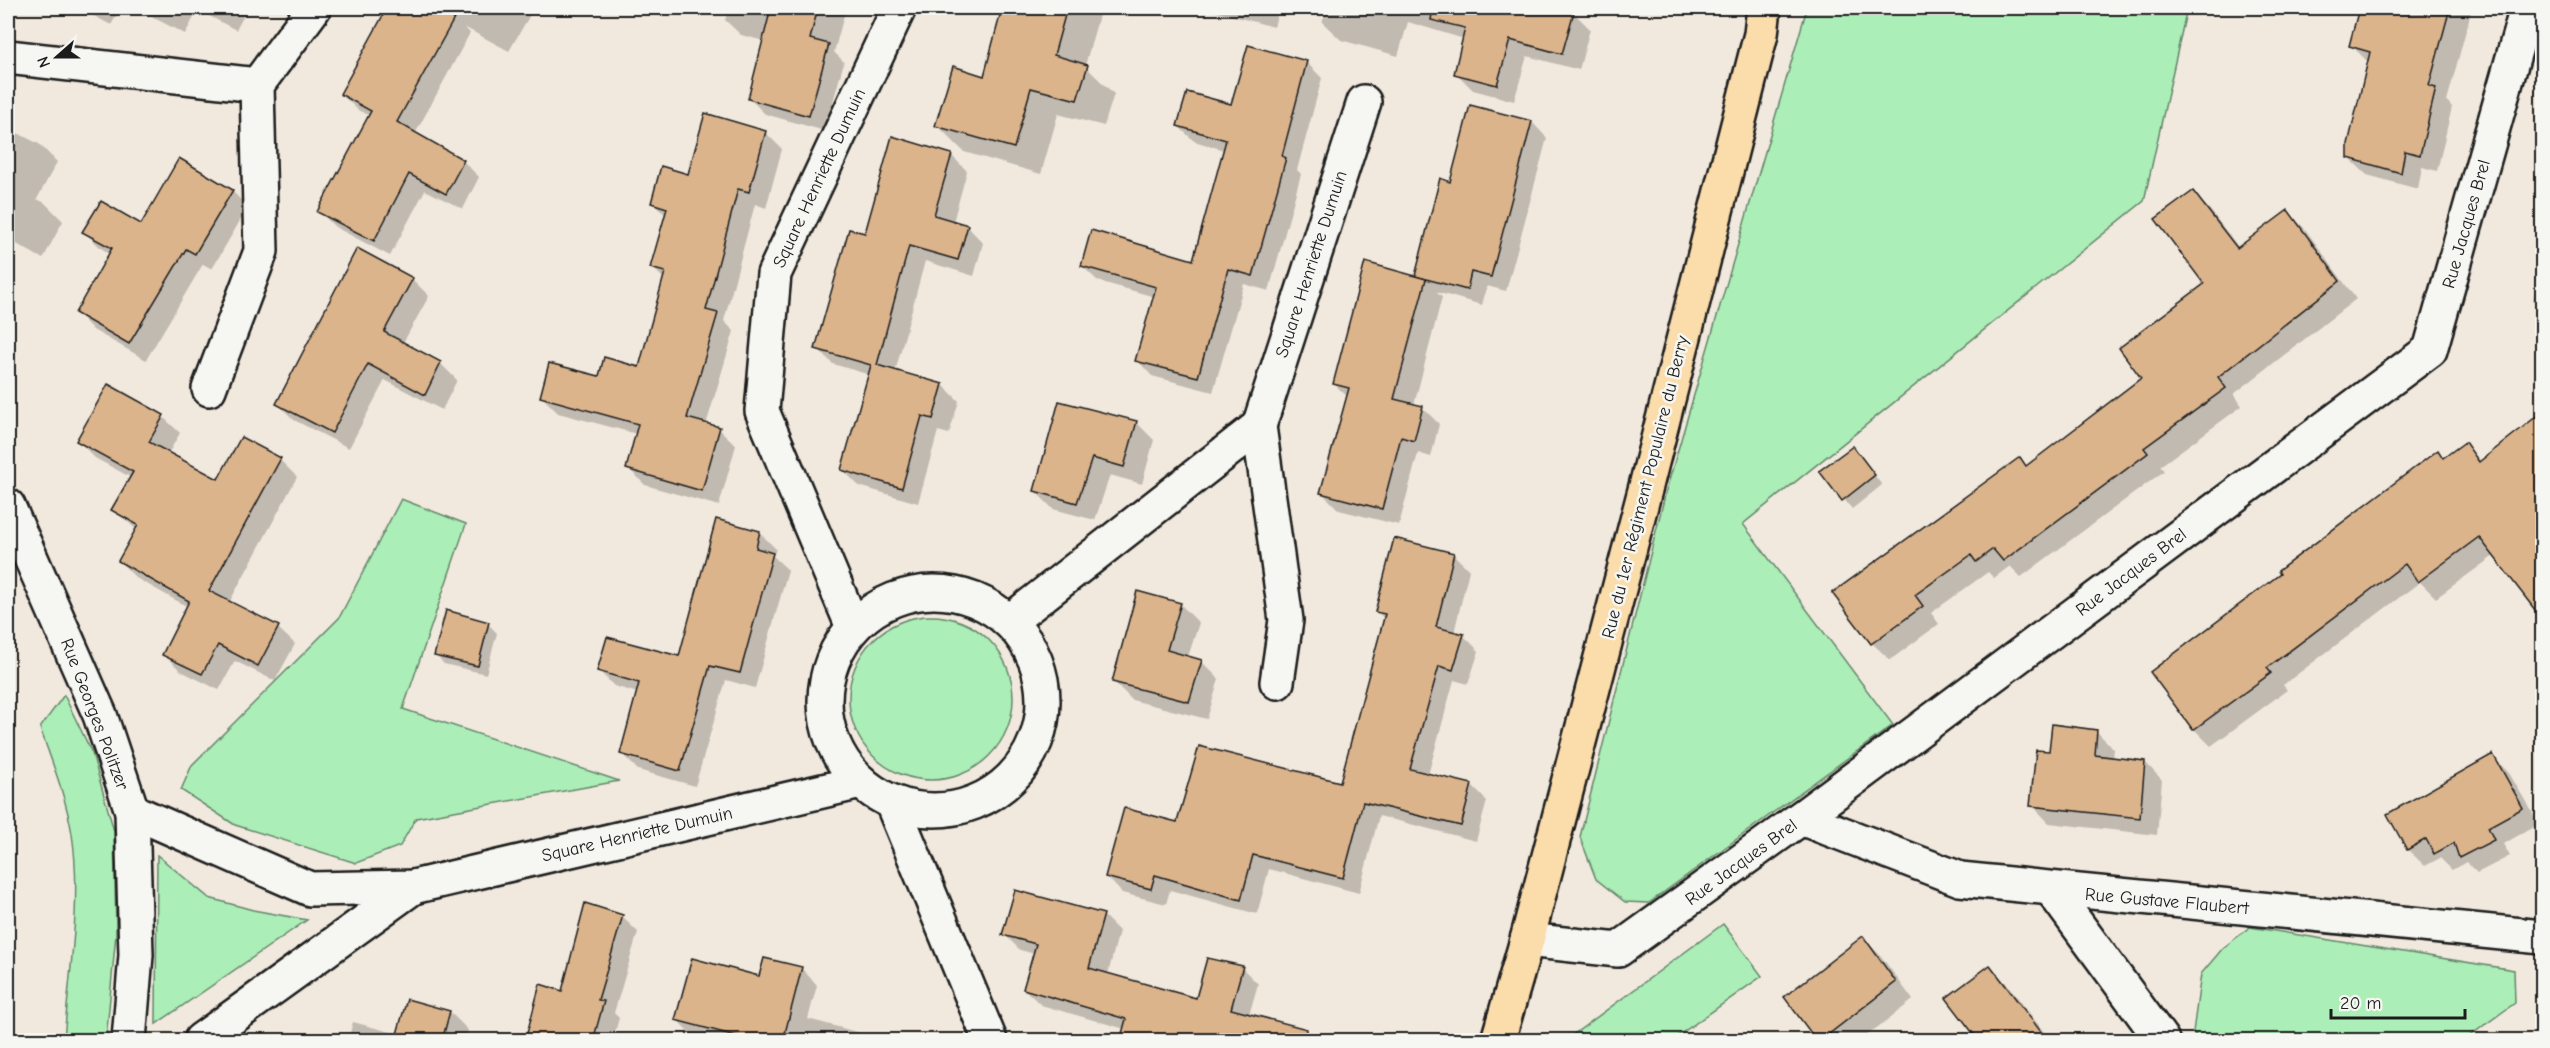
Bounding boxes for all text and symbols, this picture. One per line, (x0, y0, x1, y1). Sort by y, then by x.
north arrow (27, 27, 87, 87)
text: N (34, 54, 54, 70)
street label: Square Henriette Dumuin (769, 85, 870, 271)
street label: Rue Jacques Brel (2438, 157, 2495, 291)
street label: Square Henriette Dumuin (1271, 168, 1352, 360)
street label: Rue du 1er Régiment Populaire du Berry (1598, 333, 1694, 641)
street label: Rue Jacques Brel (2072, 524, 2191, 621)
street label: Rue Georges Politzer (56, 635, 133, 794)
street label: Square Henriette Dumuin (540, 802, 735, 867)
street label: Rue Jacques Brel (1681, 815, 1801, 910)
street label: Rue Gustave Flaubert (2084, 884, 2251, 919)
scale bar (2331, 982, 2464, 1020)
text: 20 m (2340, 993, 2381, 1014)

